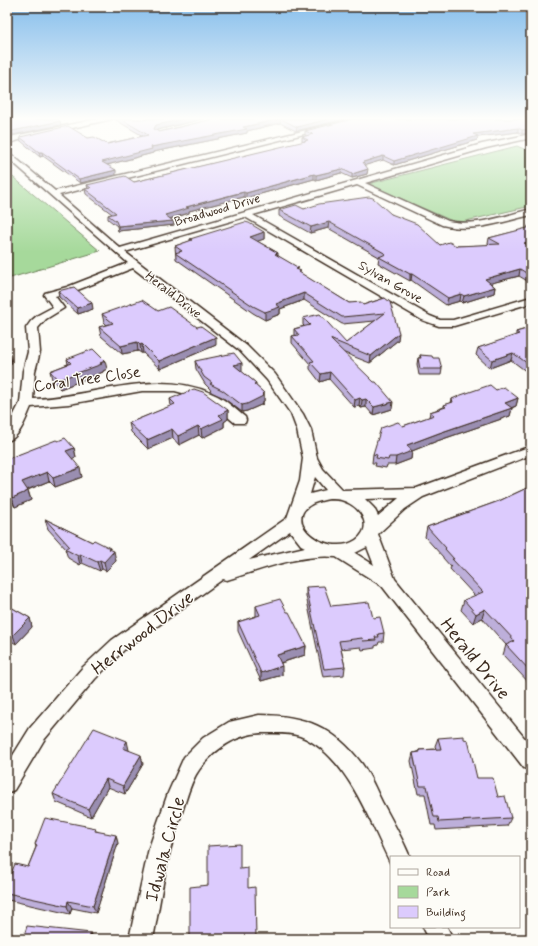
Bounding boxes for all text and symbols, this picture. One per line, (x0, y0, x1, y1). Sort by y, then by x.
street label: Broadwood Drive (173, 190, 262, 231)
street label: Sylvan Grove (355, 257, 425, 308)
street label: Herald Drive (141, 268, 205, 323)
street label: Coral Tree Close (33, 362, 142, 397)
street label: Herrwood Drive (86, 585, 199, 681)
street label: Herald Drive (434, 613, 516, 705)
street label: Idwala Circle (139, 794, 191, 905)
legend (390, 856, 520, 928)
text: Road (426, 865, 450, 881)
text: Park (426, 885, 450, 901)
text: Building (426, 905, 466, 922)

